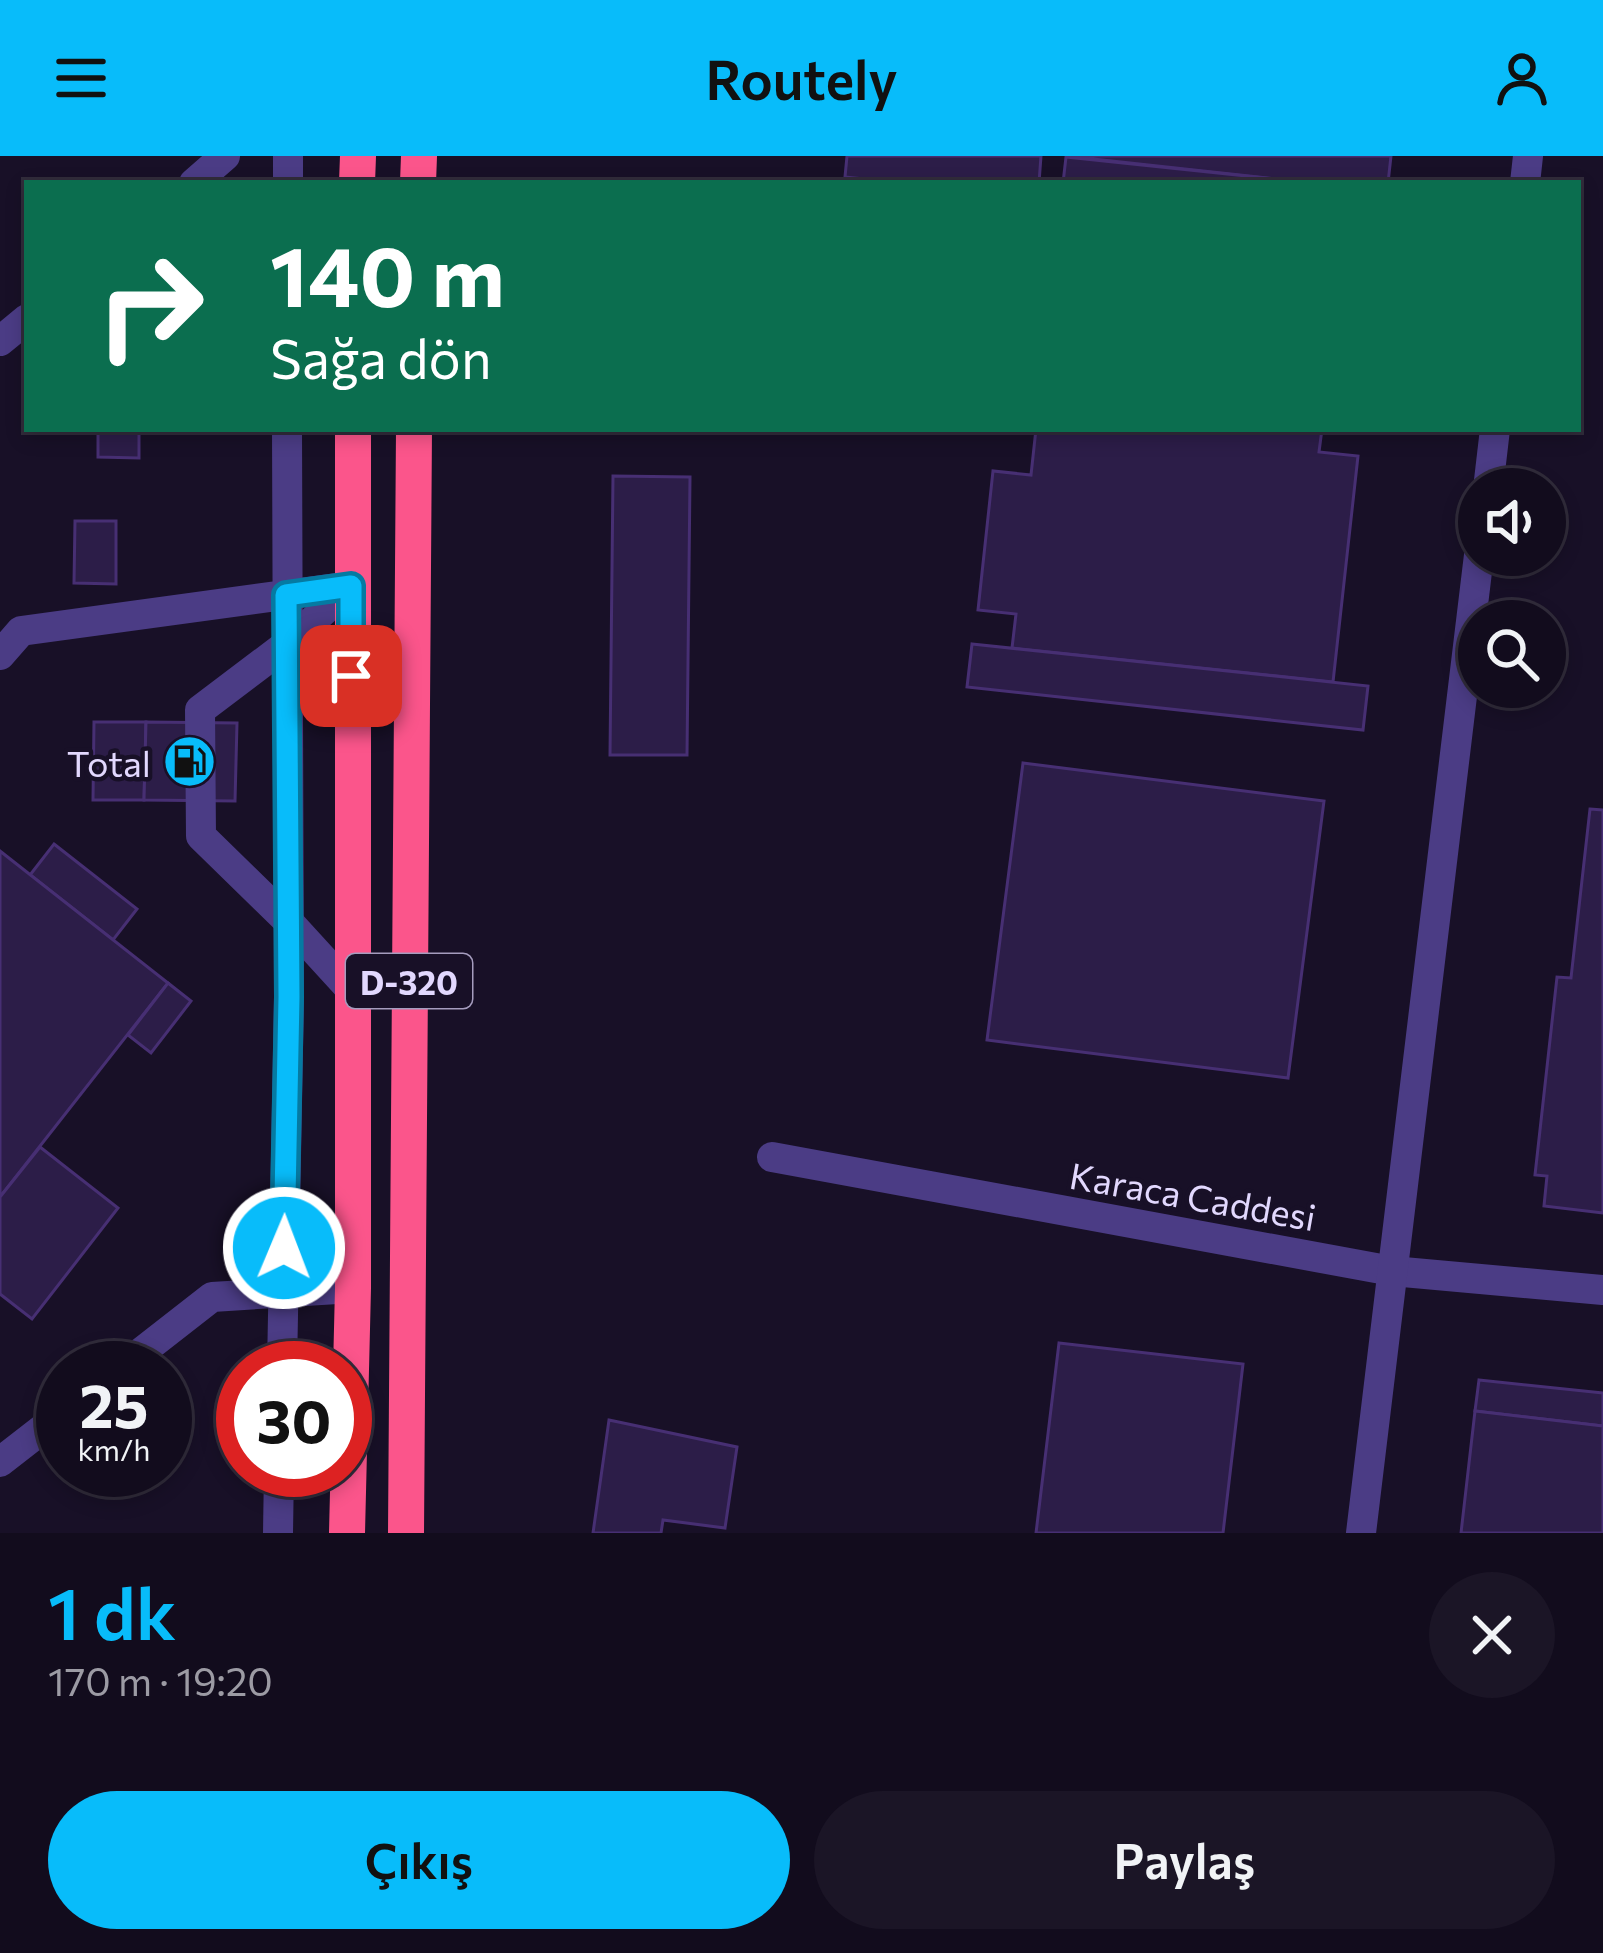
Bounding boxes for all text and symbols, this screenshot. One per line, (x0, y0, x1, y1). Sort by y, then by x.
icon: menu (48, 45, 114, 111)
text: Routely (705, 45, 898, 111)
icon: person (1489, 45, 1555, 111)
text: 140 m (270, 222, 505, 324)
icon: right (72, 228, 228, 384)
text: Sağa dön (270, 324, 492, 390)
map controls (1458, 468, 1566, 708)
button: sound (1458, 468, 1566, 576)
button: search (1458, 600, 1566, 708)
pin (300, 625, 402, 727)
icon: arrive (318, 643, 384, 709)
fuel station icon: Total (162, 734, 218, 790)
place label: Total (67, 740, 151, 784)
road number: D-320 (346, 954, 472, 1008)
street label: Karaca Caddesi (1067, 1152, 1319, 1238)
position arrow (221, 1185, 347, 1311)
speed limit sign: 30 (216, 1341, 372, 1497)
text: 25 (79, 1367, 149, 1440)
text: km/h (78, 1430, 150, 1467)
text: 1 dk (48, 1567, 176, 1655)
button: close (1429, 1572, 1555, 1698)
text: 170 m · 19:20 (48, 1656, 273, 1704)
button: Çıkış (48, 1791, 790, 1929)
button: Paylaş (814, 1791, 1555, 1929)

